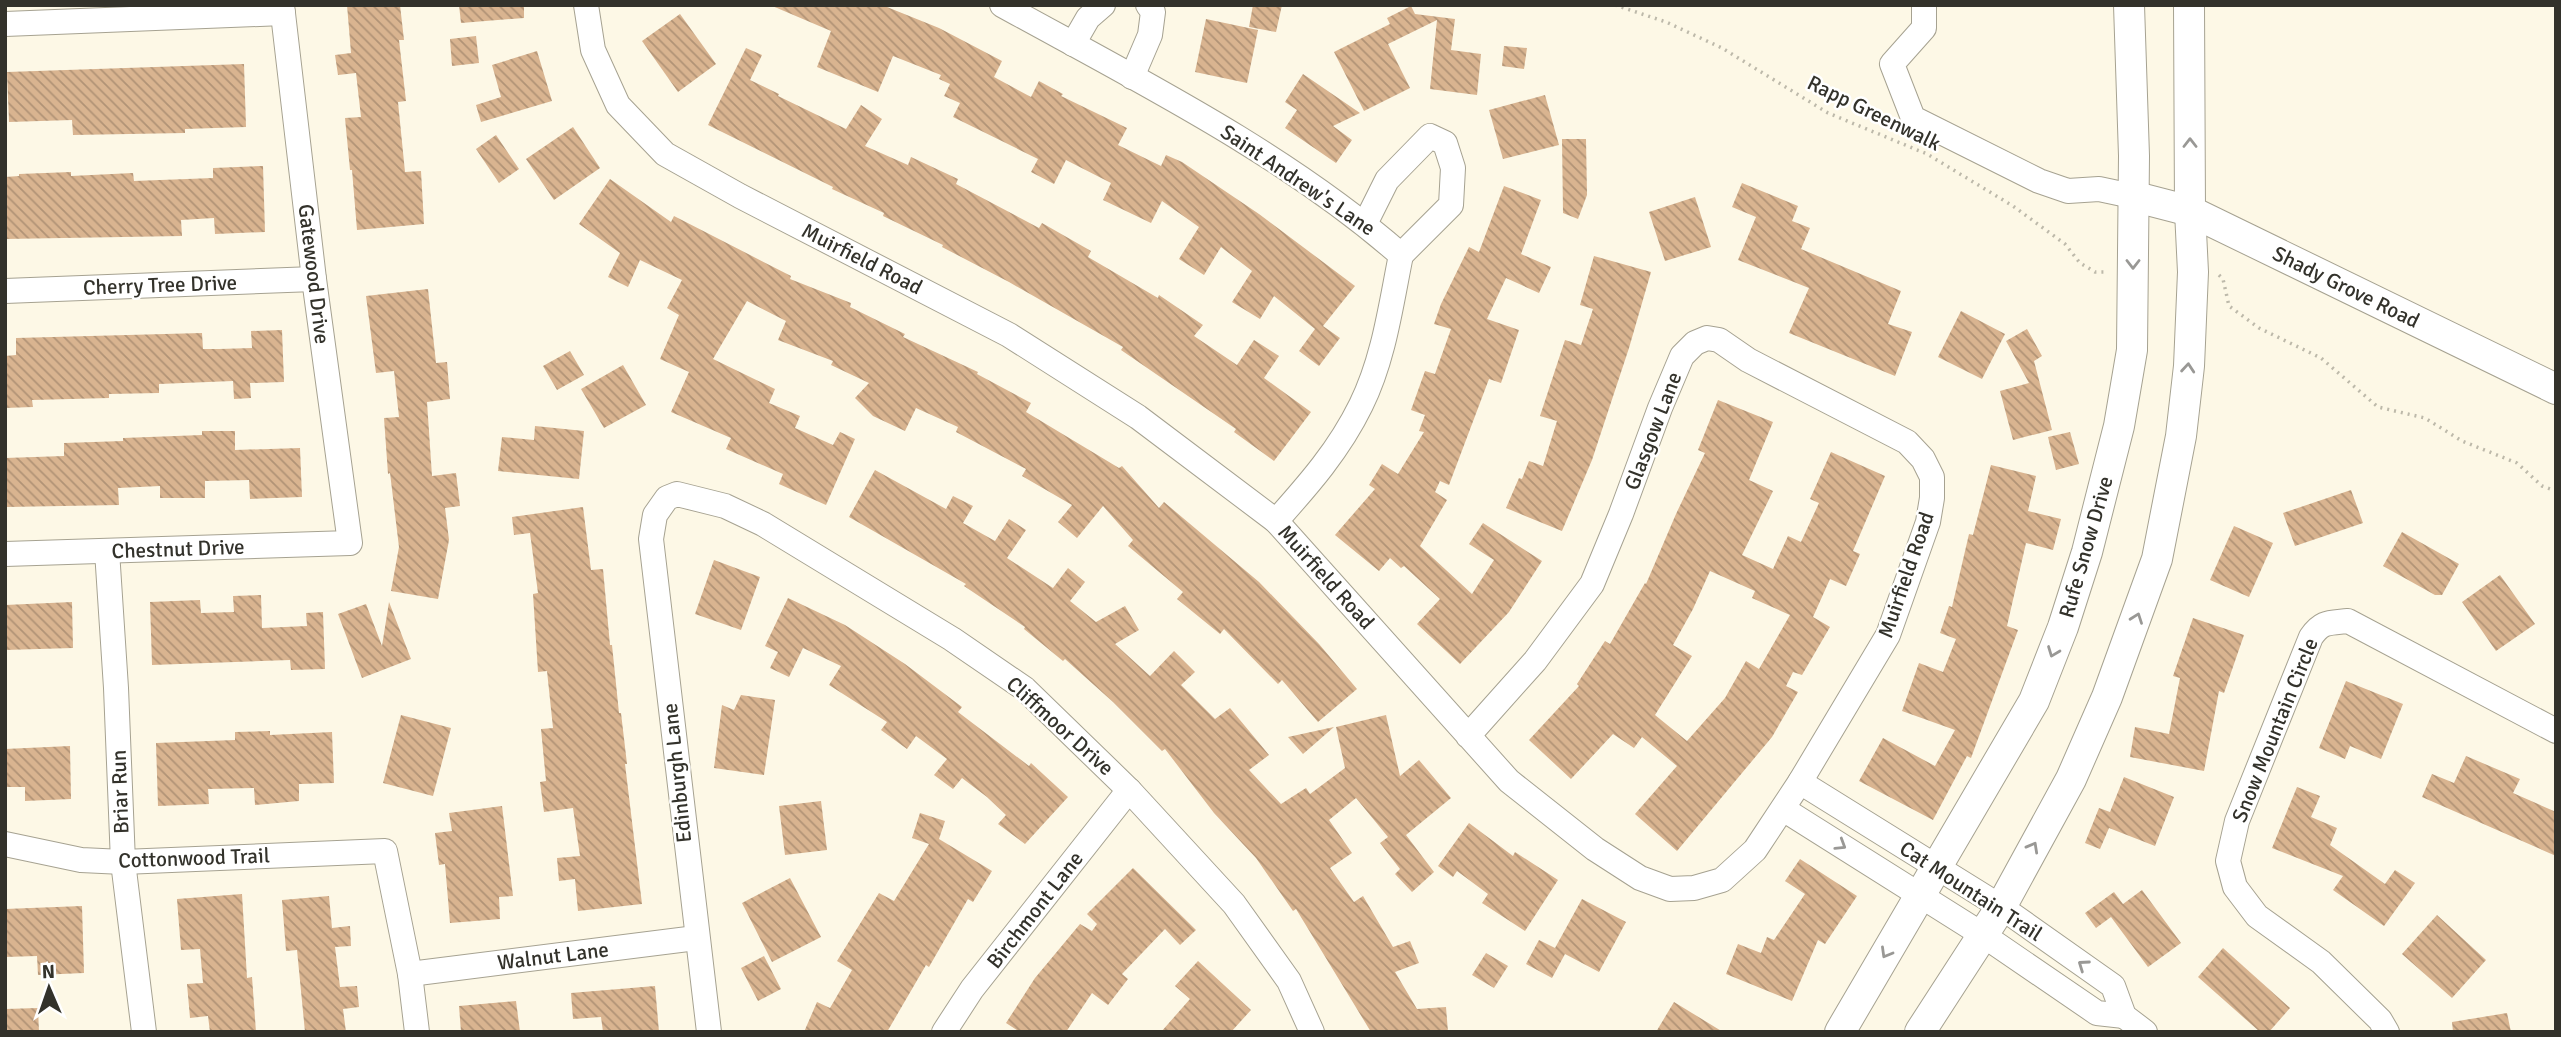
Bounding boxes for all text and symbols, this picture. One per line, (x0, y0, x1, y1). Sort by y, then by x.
street label: Rapp Greenwalk (1803, 69, 1945, 157)
street label: Saint Andrew's Lane (1216, 119, 1380, 241)
one-way arrow (2182, 137, 2198, 147)
street label: Gatewood Drive (293, 203, 335, 345)
street label: Muirfield Road (797, 217, 927, 301)
street label: Shady Grove Road (2268, 240, 2424, 334)
one-way arrow (2125, 259, 2141, 270)
street label: Cherry Tree Drive (82, 269, 238, 301)
one-way arrow (2180, 362, 2195, 373)
street label: Glasgow Lane (1619, 368, 1687, 494)
street label: Rufe Snow Drive (2053, 473, 2119, 621)
street label: Muirfield Road (1872, 508, 1940, 642)
street label: Muirfield Road (1272, 519, 1380, 635)
street label: Chestnut Drive (111, 534, 245, 564)
one-way arrow (2129, 612, 2143, 625)
street label: Snow Mountain Circle (2226, 634, 2324, 826)
one-way arrow (2047, 645, 2061, 658)
street label: Cliffmoor Drive (1001, 671, 1119, 781)
street label: Edinburgh Lane (657, 702, 697, 844)
street label: Briar Run (106, 749, 134, 835)
street label: Cat Mountain Trail (1895, 835, 2047, 947)
one-way arrow (1833, 837, 1846, 850)
street label: Cottonwood Trail (118, 842, 270, 874)
one-way arrow (2025, 842, 2038, 855)
street label: Birchmont Lane (981, 846, 1089, 974)
street label: Walnut Lane (496, 936, 610, 976)
one-way arrow (1881, 945, 1894, 958)
north arrow (14, 953, 84, 1023)
text: N (41, 960, 55, 984)
one-way arrow (2078, 961, 2091, 973)

